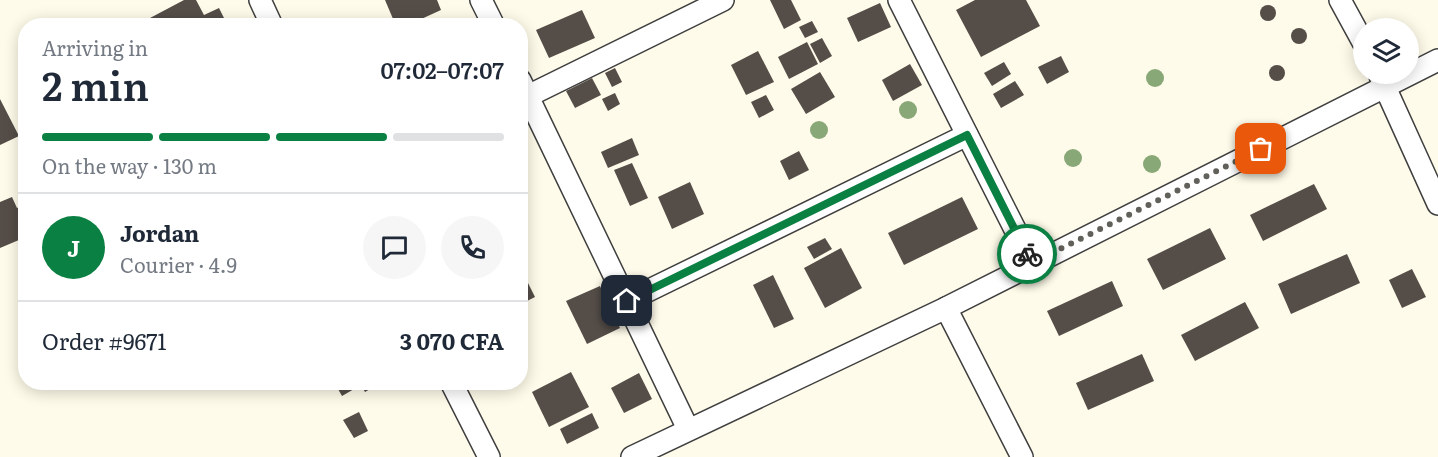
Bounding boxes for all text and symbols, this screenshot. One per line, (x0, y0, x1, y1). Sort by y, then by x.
map controls (1353, 18, 1419, 84)
button: layers (1353, 18, 1419, 84)
text: Arriving in (42, 32, 148, 62)
text: 07:02–07:07 (381, 53, 504, 86)
text: 2 min (42, 55, 149, 113)
pin (1235, 123, 1286, 174)
icon: bag (1244, 132, 1277, 165)
text: On the way · 130 m (42, 150, 217, 180)
text: Jordan (120, 216, 199, 249)
button: chat (363, 216, 426, 279)
button: phone (441, 216, 504, 279)
courier (997, 224, 1057, 284)
text: J (67, 231, 80, 264)
icon: bike (1011, 238, 1044, 271)
text: Courier · 4.9 (120, 249, 237, 279)
pin (601, 275, 652, 326)
icon: home (610, 284, 643, 317)
text: Order #9671 (42, 324, 166, 357)
text: 3 070 CFA (400, 324, 504, 357)

